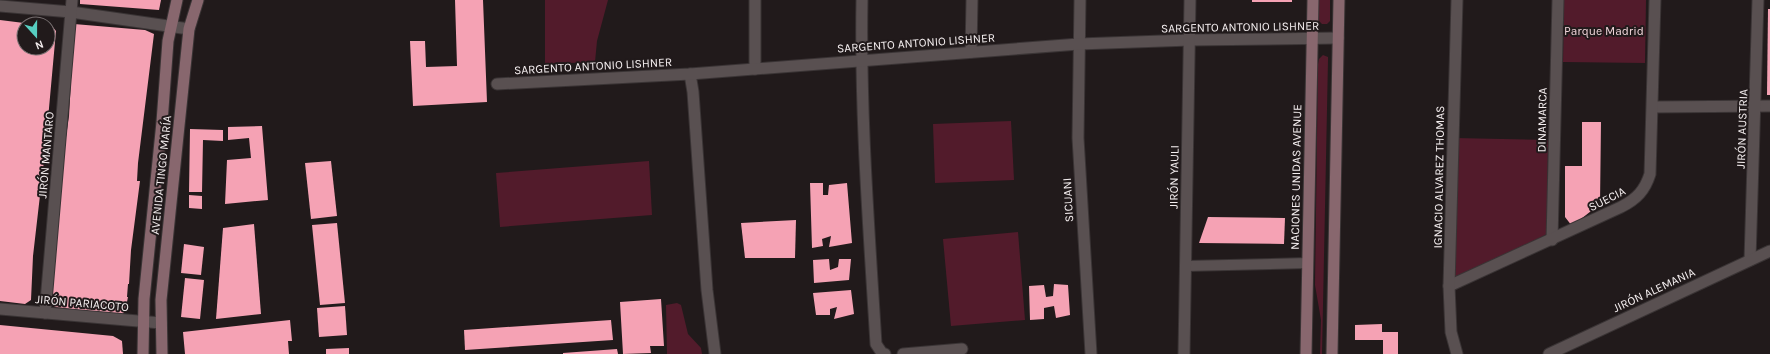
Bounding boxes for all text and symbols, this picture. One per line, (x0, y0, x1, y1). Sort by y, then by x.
north arrow (16, 16, 56, 56)
street label: SARGENTO ANTONIO LISHNER (1161, 19, 1319, 35)
park label: Parque Madrid (1564, 24, 1644, 38)
street label: SARGENTO ANTONIO LISHNER (837, 30, 995, 56)
text: N (33, 37, 45, 52)
street label: SARGENTO ANTONIO LISHNER (514, 55, 672, 77)
street label: DINAMARCA (1534, 87, 1550, 153)
street label: JIRÓN AUSTRIA (1733, 89, 1750, 169)
street label: NACIONES UNIDAS AVENUE (1288, 104, 1304, 250)
street label: IGNACIO ALVAREZ THOMAS (1431, 105, 1447, 249)
street label: JIRÓN MANTARO (34, 111, 57, 199)
street label: AVENIDA TINGO MARÍA (147, 114, 174, 235)
street label: JIRÓN YAULI (1165, 145, 1182, 209)
street label: SICUANI (1060, 178, 1076, 222)
street label: SUECIA (1586, 184, 1628, 214)
street label: JIRÓN ALEMANIA (1610, 264, 1697, 315)
street label: JIRÓN PARIACOTO (35, 291, 130, 314)

